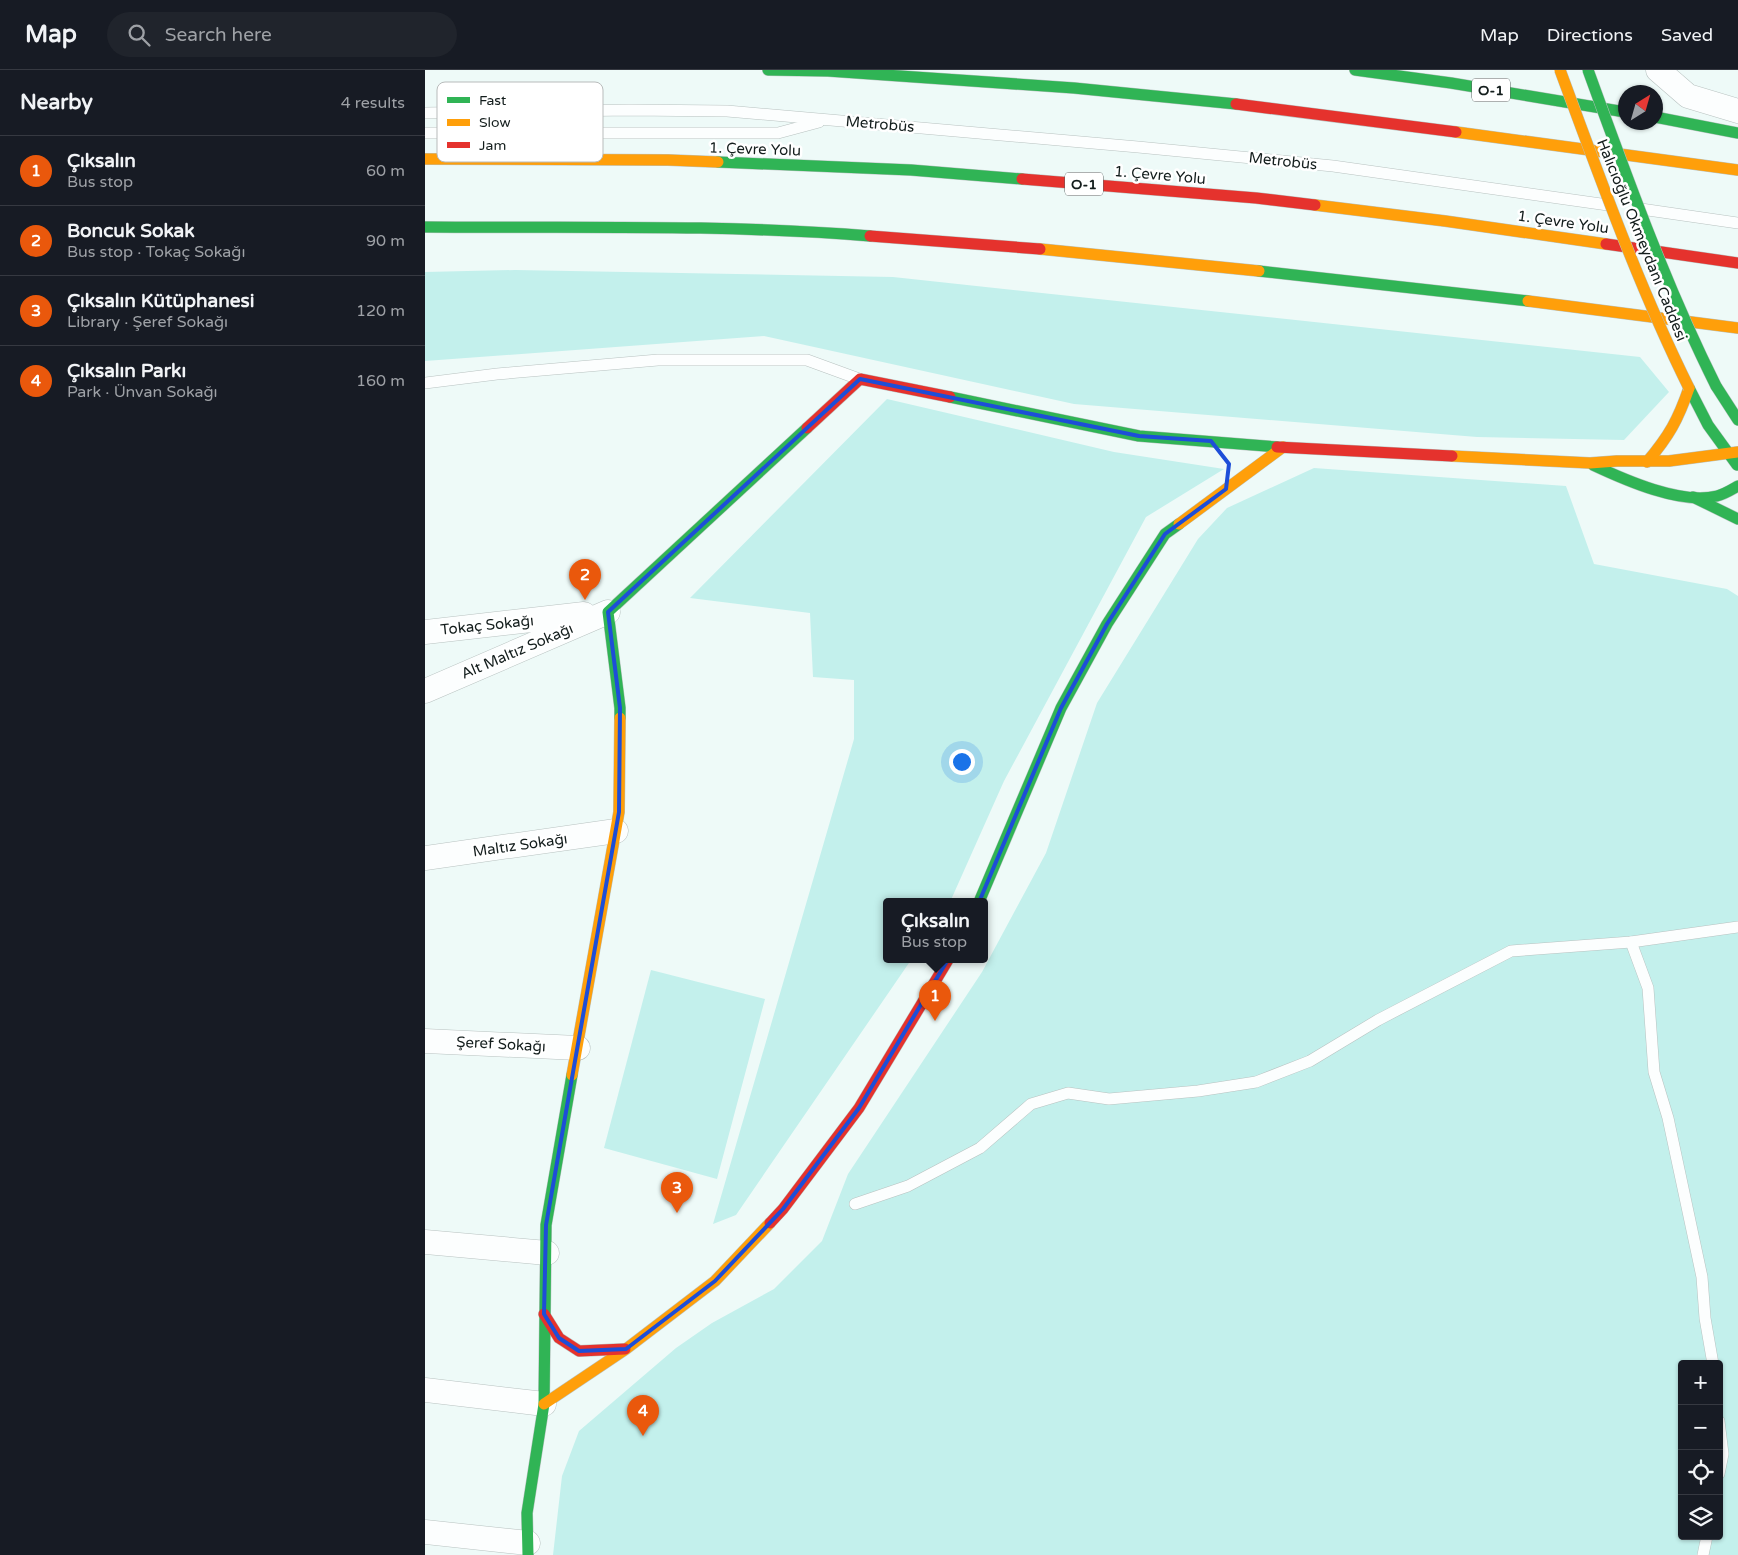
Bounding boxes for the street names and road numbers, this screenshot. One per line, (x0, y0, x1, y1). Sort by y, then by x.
road number: O-1 (1472, 78, 1510, 102)
street label: Metrobüs (845, 112, 915, 136)
street label: Halıcıoğlu Okmeydanı Caddesi (1593, 136, 1691, 344)
street label: 1. Çevre Yolu (709, 138, 801, 160)
street label: Metrobüs (1248, 148, 1318, 174)
street label: 1. Çevre Yolu (1113, 162, 1207, 188)
road number: O-1 (1065, 172, 1103, 196)
street label: 1. Çevre Yolu (1516, 207, 1610, 237)
street label: Tokaç Sokağı (439, 611, 535, 639)
street label: Alt Maltız Sokağı (458, 619, 576, 683)
street label: Maltız Sokağı (471, 829, 569, 861)
street label: Şeref Sokağı (456, 1033, 546, 1055)

